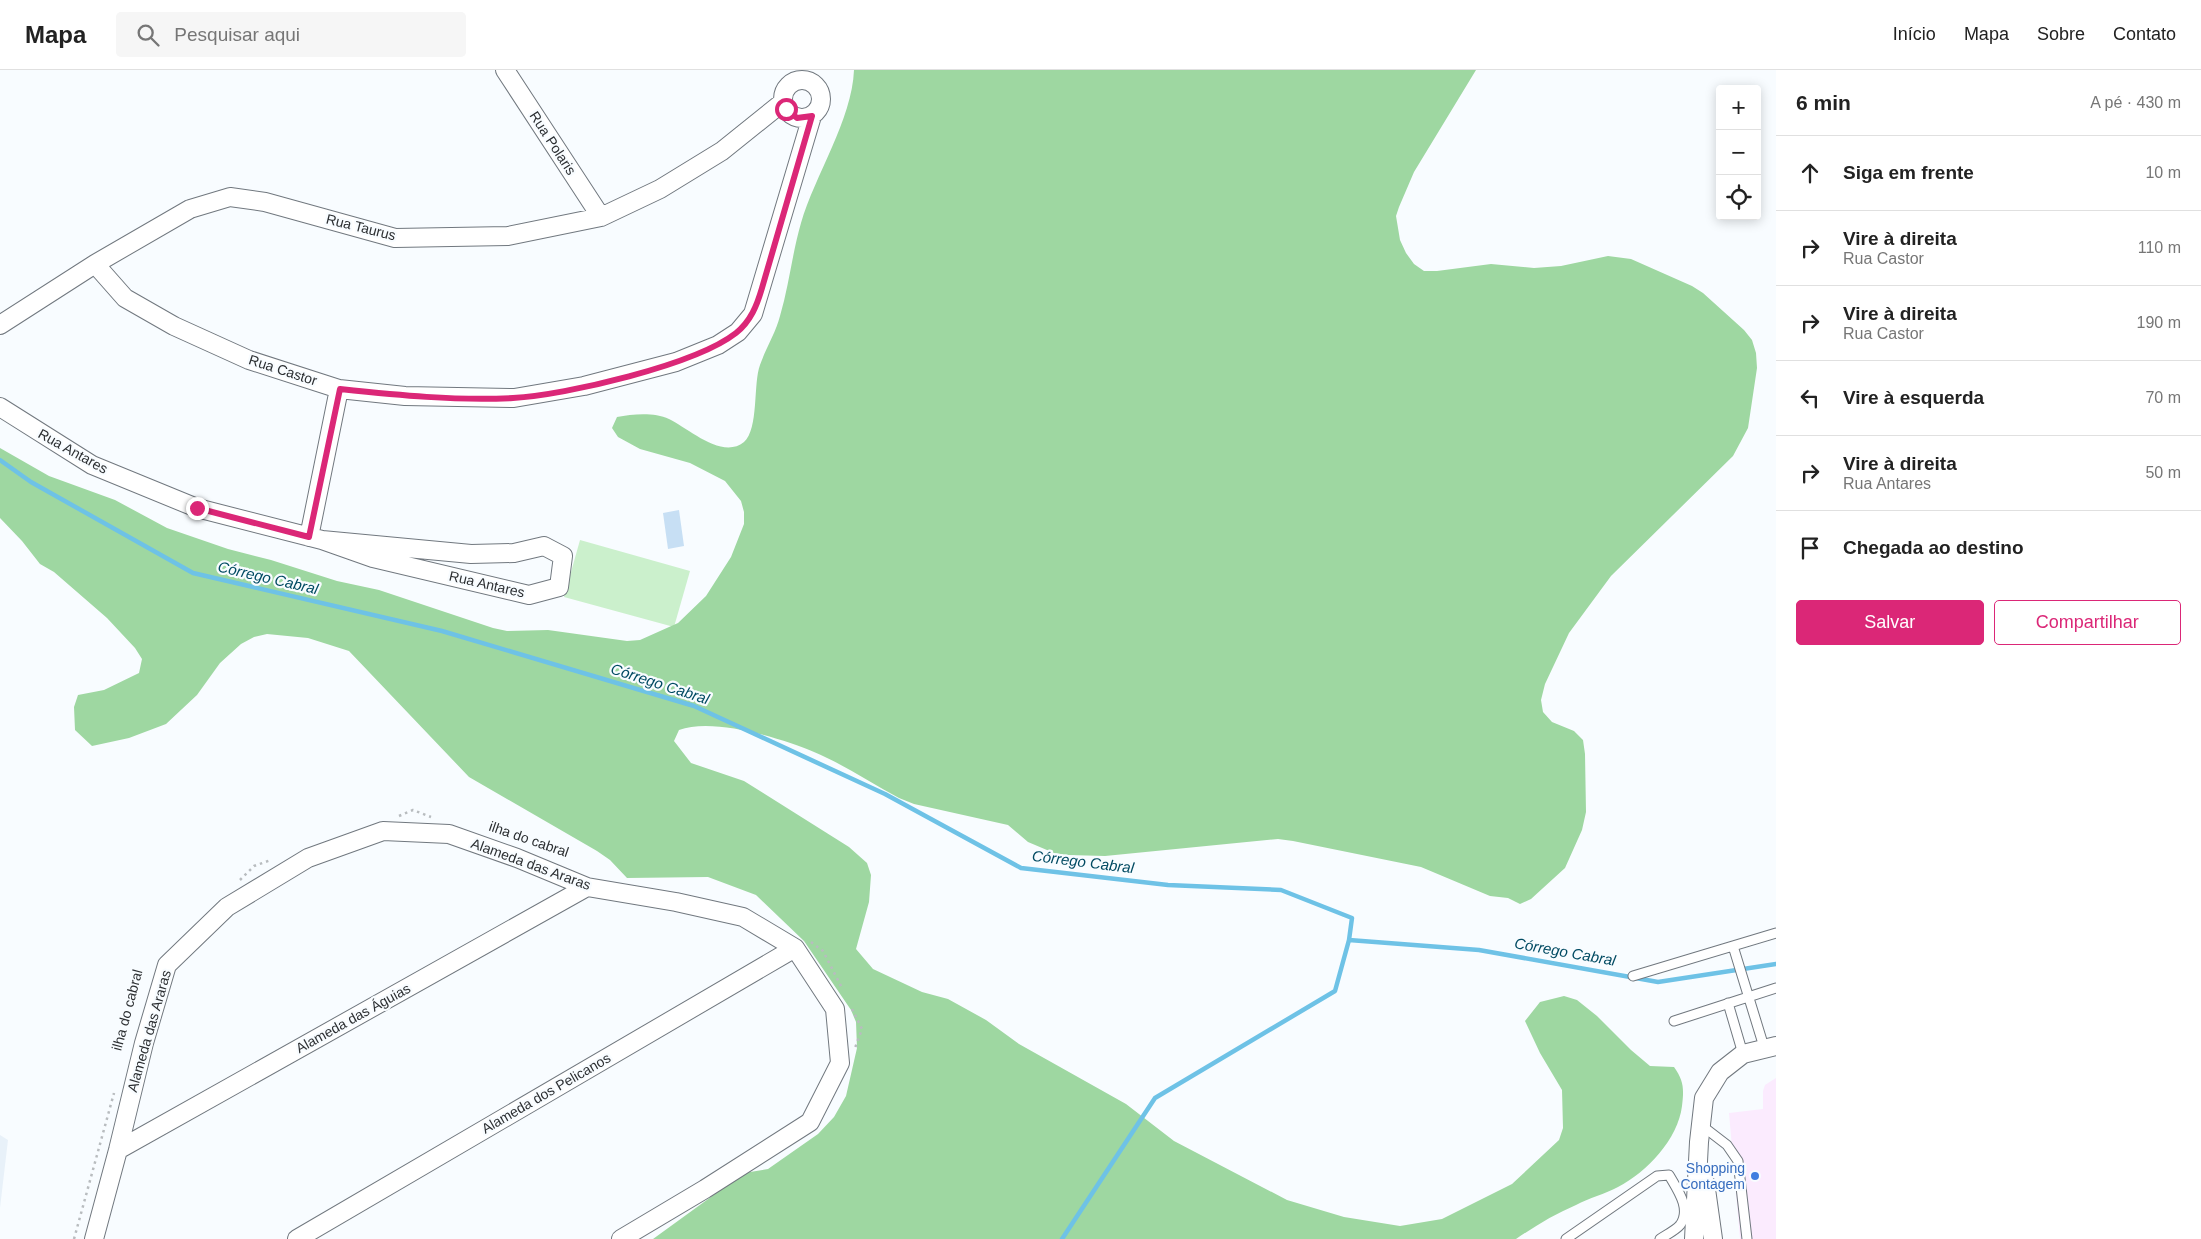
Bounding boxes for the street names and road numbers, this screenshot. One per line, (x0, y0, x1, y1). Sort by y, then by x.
street label: Rua Polaris (527, 108, 579, 178)
street label: Rua Taurus (324, 211, 398, 243)
street label: Rua Castor (247, 351, 319, 389)
street label: Rua Antares (35, 425, 111, 477)
street label: Rua Antares (448, 568, 526, 600)
street label: ilha do cabral (487, 818, 571, 860)
street label: Alameda das Araras (469, 835, 593, 893)
street label: ilha do cabral (108, 968, 146, 1052)
street label: Alameda das Araras (124, 968, 174, 1094)
street label: Alameda das Águias (293, 980, 413, 1056)
street label: Alameda dos Pelicanos (479, 1049, 613, 1137)

